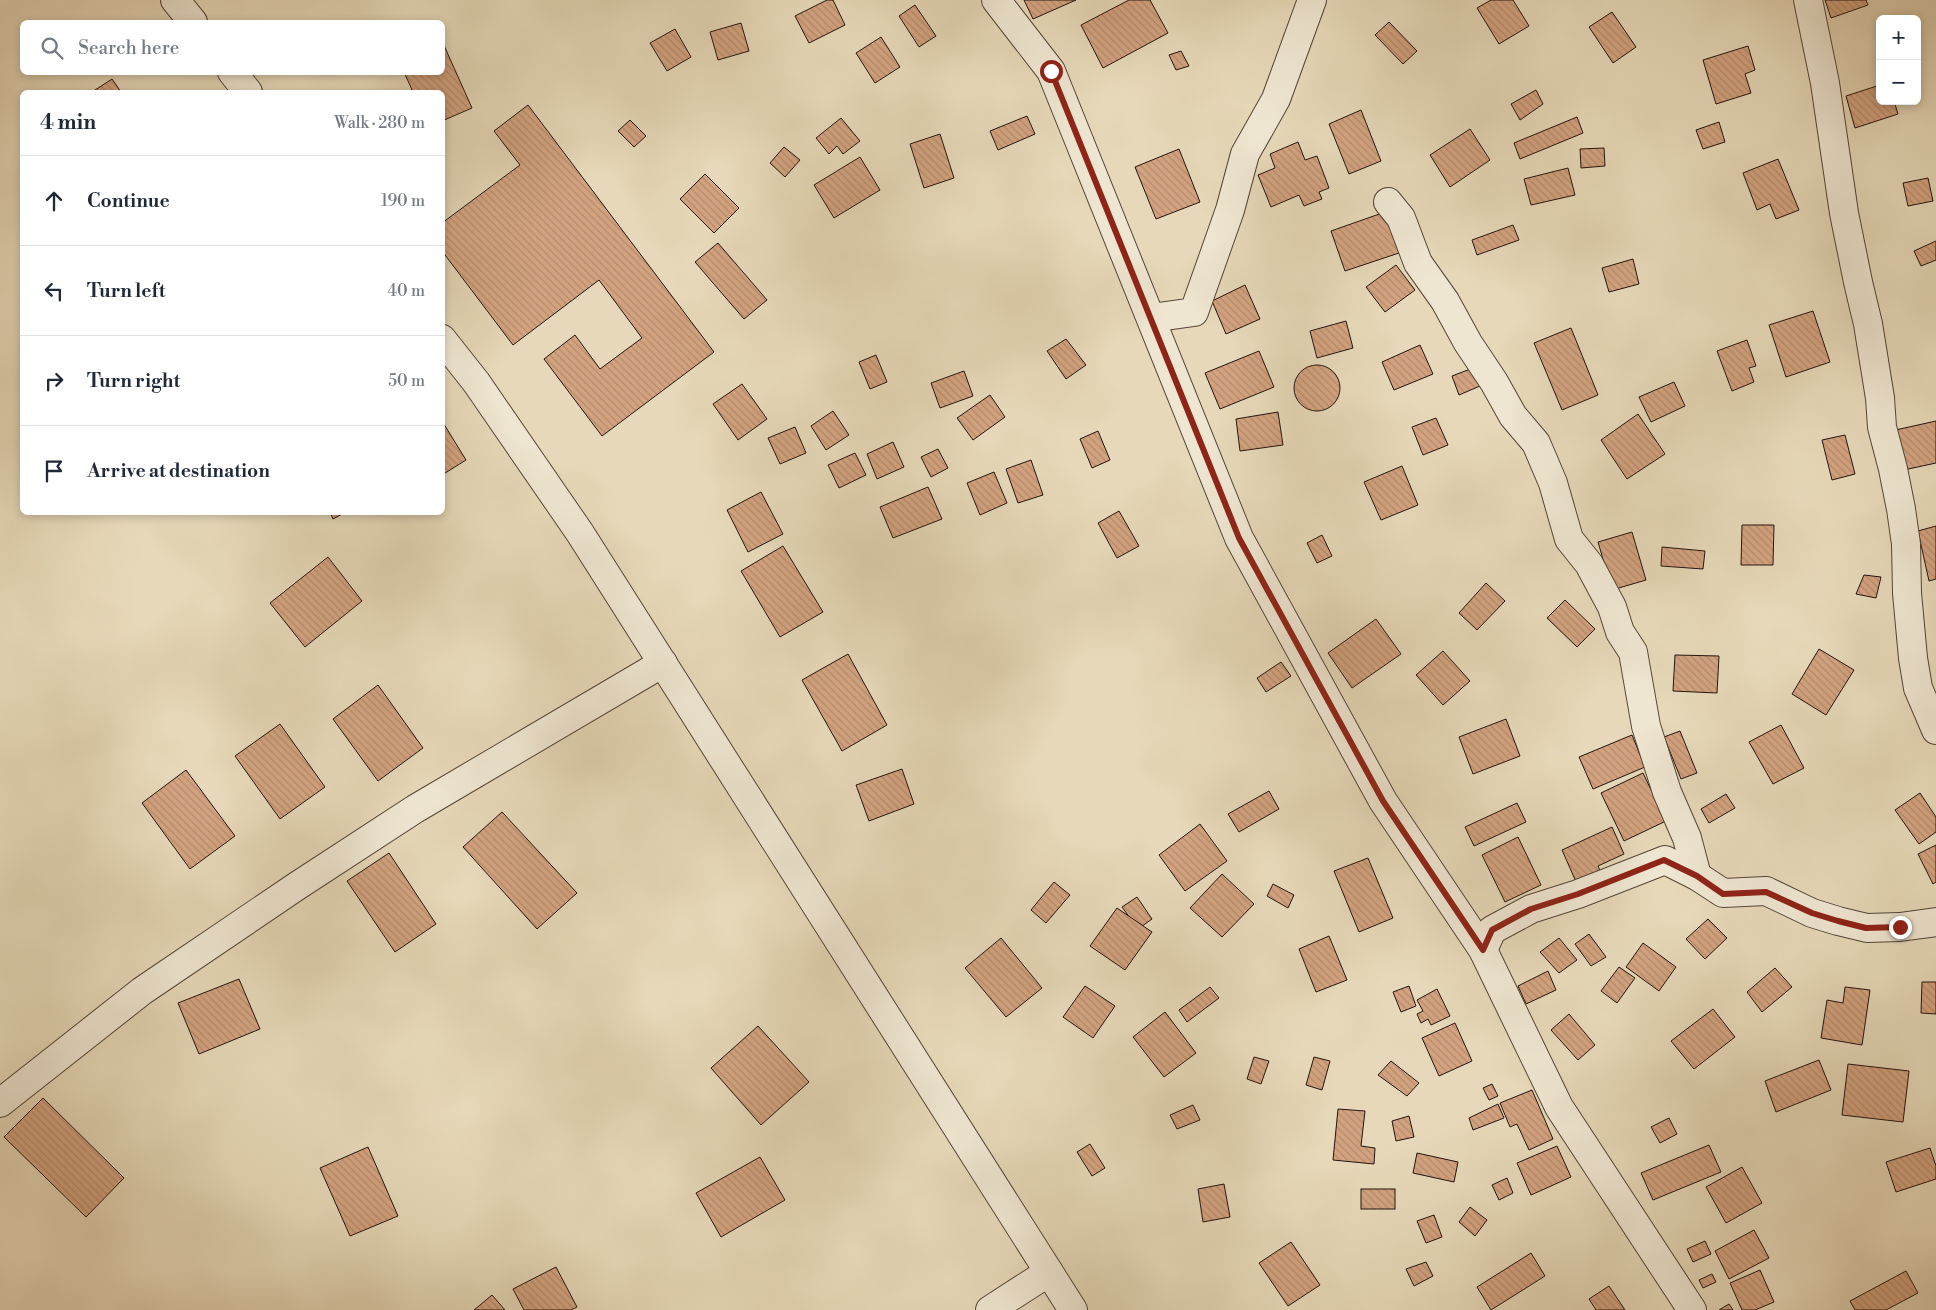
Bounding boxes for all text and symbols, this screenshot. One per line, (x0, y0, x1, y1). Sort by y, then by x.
map controls (1876, 15, 1921, 105)
button: + (1876, 15, 1921, 60)
search box (20, 20, 445, 75)
icon: search (38, 34, 66, 62)
text: Search here (78, 36, 179, 60)
route start (1040, 60, 1063, 83)
button: − (1876, 60, 1921, 105)
text: 4 min (40, 110, 96, 136)
text: Walk · 280 m (334, 113, 425, 133)
icon: ahead (40, 187, 68, 215)
text: Continue (87, 189, 170, 213)
text: 190 m (381, 191, 425, 211)
icon: left (40, 277, 68, 305)
text: Turn left (87, 279, 166, 303)
text: 40 m (388, 281, 425, 301)
icon: right (40, 367, 68, 395)
text: Turn right (87, 369, 180, 393)
text: 50 m (388, 371, 425, 391)
icon: arrive (40, 457, 68, 485)
text: Arrive at destination (87, 459, 270, 483)
route end (1889, 916, 1912, 939)

